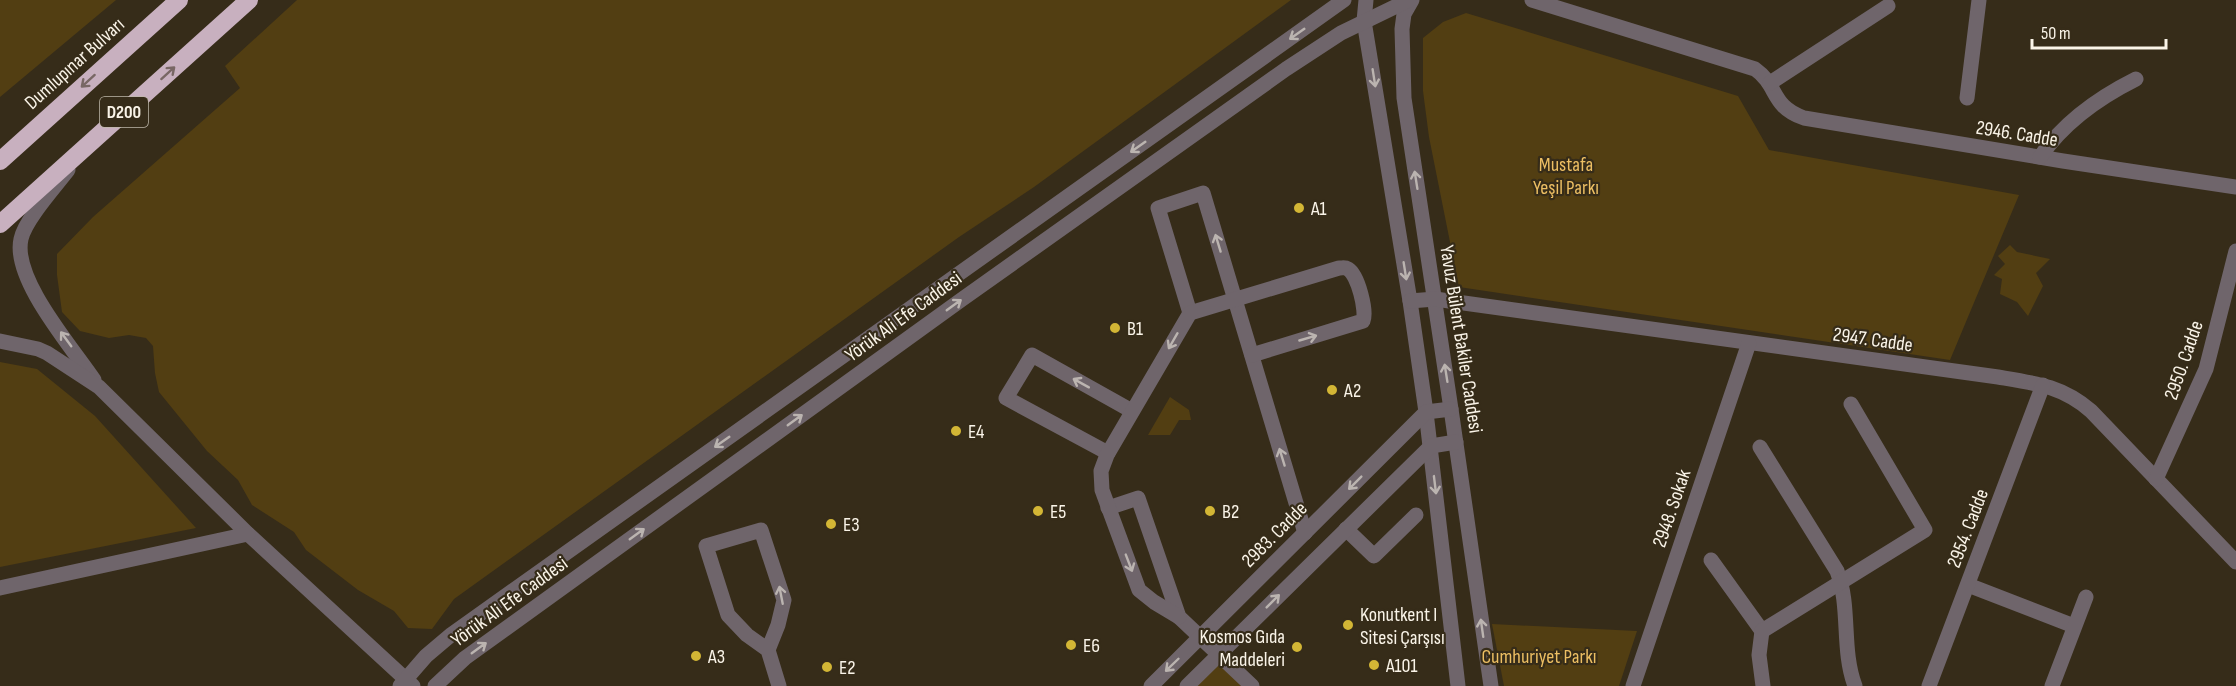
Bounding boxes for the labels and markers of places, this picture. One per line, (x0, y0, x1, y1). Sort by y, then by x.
place label: A1 (1310, 197, 1326, 221)
marker: A1 (1292, 201, 1306, 215)
place label: B1 (1127, 317, 1143, 341)
marker: B1 (1108, 321, 1122, 335)
place label: A2 (1343, 379, 1361, 403)
marker: A2 (1325, 383, 1339, 397)
place label: E4 (968, 420, 984, 444)
marker: E4 (949, 424, 963, 438)
place label: E5 (1050, 500, 1066, 524)
place label: B2 (1222, 500, 1239, 524)
marker: E5 (1031, 504, 1045, 518)
marker: B2 (1203, 504, 1217, 518)
place label: E3 (843, 513, 860, 537)
marker: E3 (824, 517, 838, 531)
place label: Konutkent I Sitesi Çarşısı (1360, 603, 1445, 650)
marker: Konutkent I Sitesi Çarşısı (1341, 618, 1355, 632)
place label: Kosmos Gıda Maddeleri (1200, 625, 1285, 672)
place label: E6 (1083, 634, 1100, 658)
marker: E6 (1064, 638, 1078, 652)
marker: Kosmos Gıda Maddeleri (1290, 640, 1304, 654)
place label: A3 (707, 645, 725, 669)
marker: A3 (689, 649, 703, 663)
place label: A101 (1385, 654, 1417, 678)
place label: E2 (839, 656, 855, 680)
marker: A101 (1367, 658, 1381, 672)
marker: E2 (820, 660, 834, 674)

